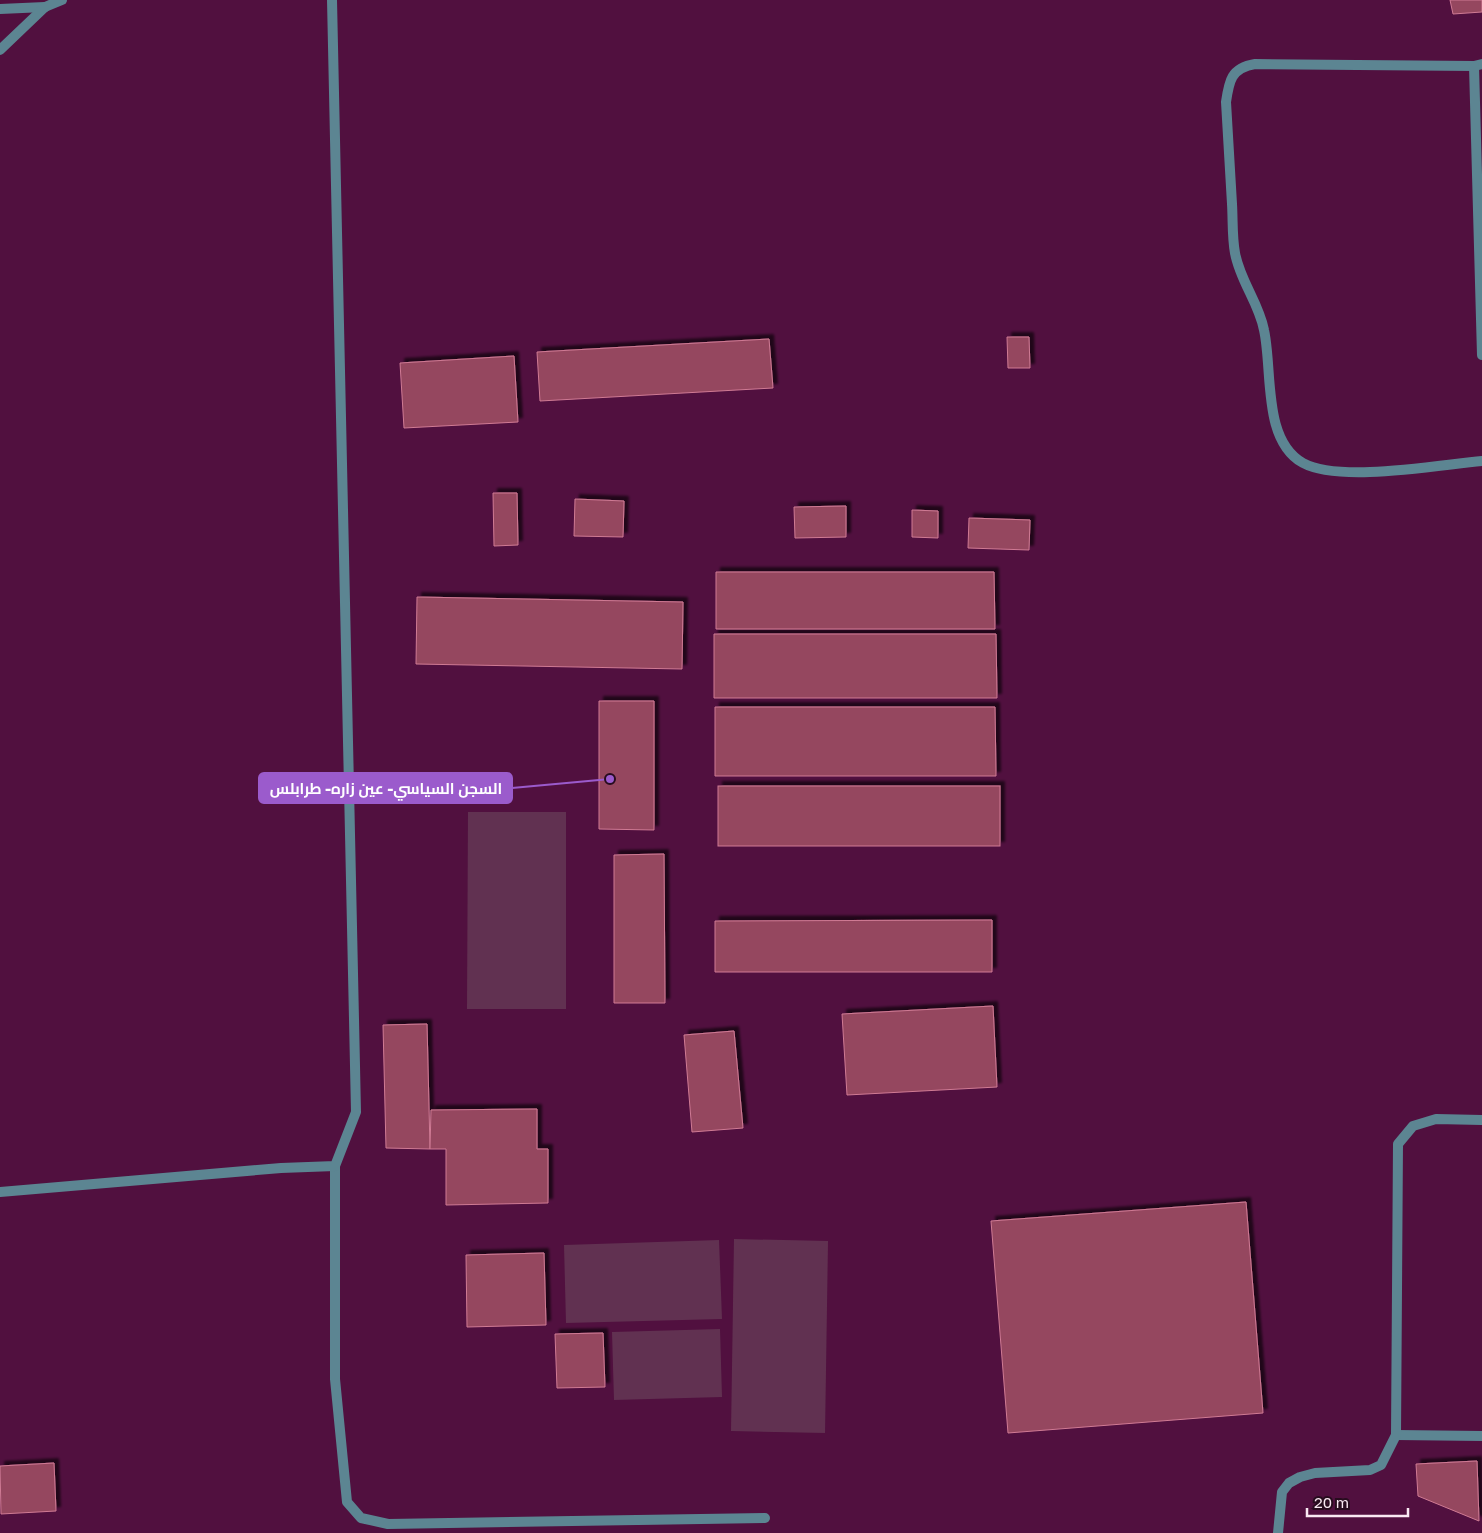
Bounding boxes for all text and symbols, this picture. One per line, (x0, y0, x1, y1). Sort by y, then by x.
callout: السجن السياسي- عين زاره- طرابلس (259, 773, 512, 803)
text: السجن السياسي- عين زاره- طرابلس (270, 779, 502, 801)
scale bar (1307, 1486, 1408, 1518)
text: 20 m (1314, 1493, 1349, 1511)

